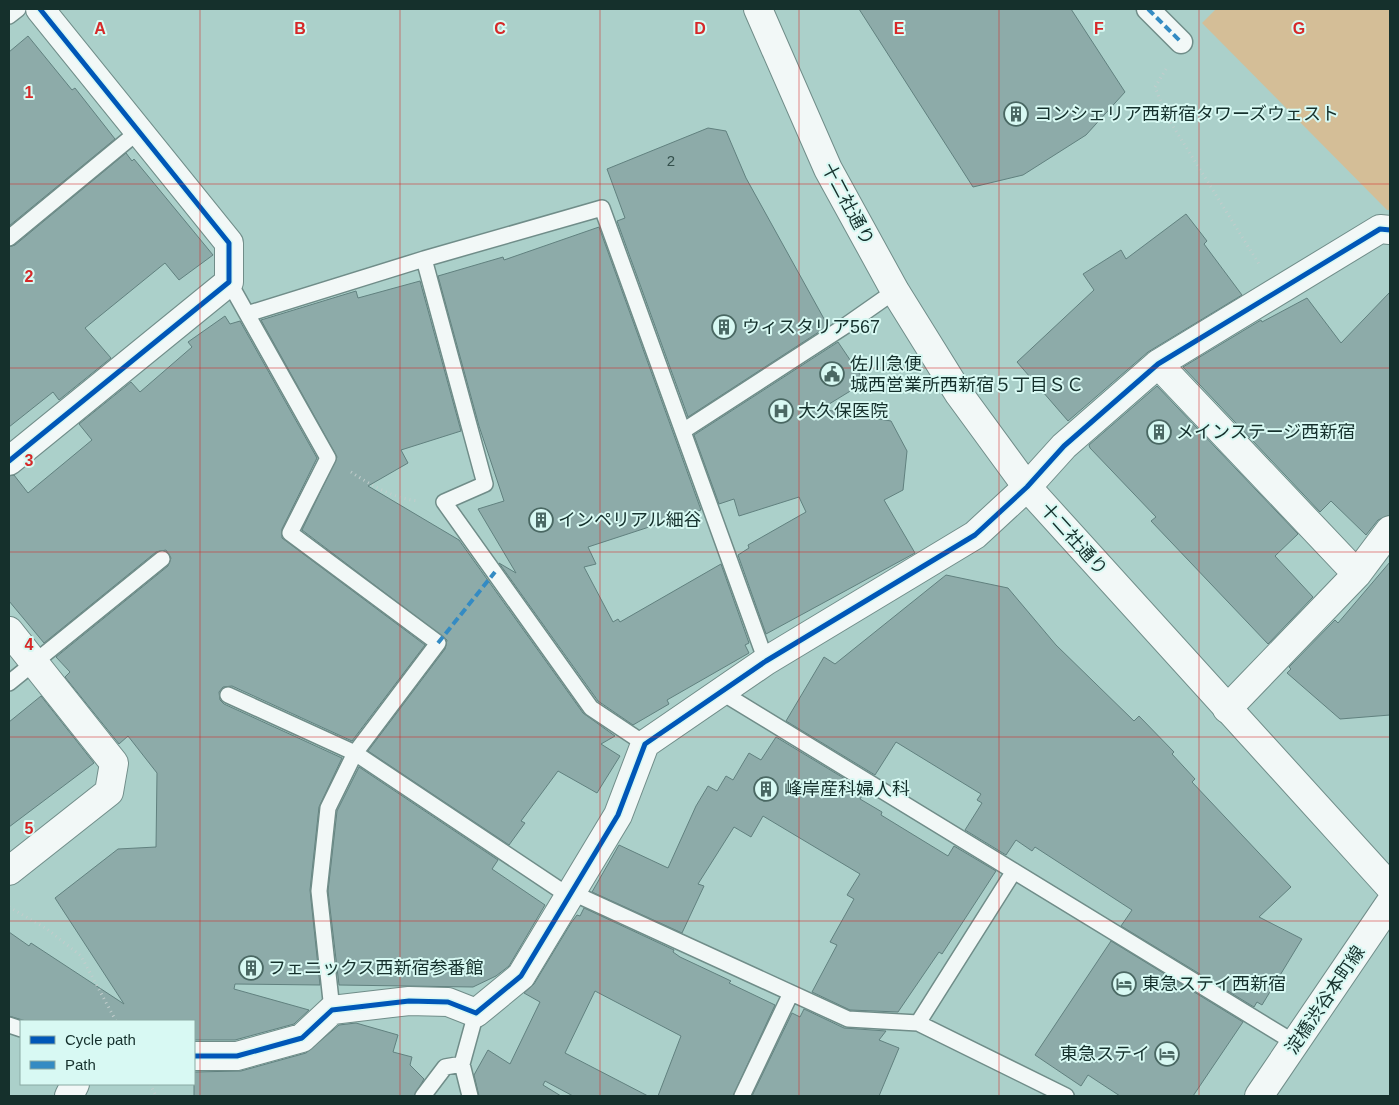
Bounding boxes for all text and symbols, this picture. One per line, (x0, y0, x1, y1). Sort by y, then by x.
text: A (94, 20, 106, 37)
text: B (294, 20, 306, 37)
text: C (494, 20, 506, 37)
text: D (694, 20, 706, 37)
text: E (894, 20, 905, 37)
text: F (1094, 20, 1104, 37)
text: G (1293, 20, 1305, 37)
text: 1 (25, 84, 34, 101)
building icon: コンシェリア西新宿タワーズウェスト (1003, 101, 1029, 127)
place label: コンシェリア西新宿タワーズウェスト (1034, 104, 1339, 124)
house number: 2 (667, 152, 675, 169)
street label: 十二社通り (818, 160, 878, 248)
text: 2 (25, 268, 34, 285)
building icon: ウィスタリア567 (711, 314, 737, 340)
place label: ウィスタリア567 (742, 317, 880, 337)
place label: 佐川急便 城西営業所西新宿５丁目ＳＣ (850, 354, 1084, 395)
public building icon: 佐川急便 城西営業所西新宿５丁目ＳＣ (819, 361, 845, 387)
hospital icon: 大久保医院 (768, 398, 794, 424)
place label: 大久保医院 (798, 401, 888, 421)
building icon: メインステージ西新宿 (1146, 419, 1172, 445)
place label: メインステージ西新宿 (1176, 422, 1355, 442)
text: 3 (25, 452, 34, 469)
street label: 十二社通り (1036, 499, 1112, 579)
building icon: インペリアル細谷 (528, 507, 554, 533)
place label: インペリアル細谷 (558, 510, 702, 530)
text: 4 (25, 636, 34, 653)
building icon: 峰岸産科婦人科 (753, 776, 779, 802)
place label: 峰岸産科婦人科 (784, 779, 910, 799)
text: 5 (25, 820, 34, 837)
street label: 淀橋渋谷本町線 (1281, 942, 1369, 1058)
building icon: フェニックス西新宿参番館 (238, 955, 264, 981)
place label: フェニックス西新宿参番館 (268, 958, 483, 978)
hotel icon: 東急ステイ西新宿 (1111, 971, 1137, 997)
place label: 東急ステイ西新宿 (1142, 974, 1286, 994)
legend (20, 1020, 195, 1085)
text: Cycle path (65, 1031, 136, 1048)
hotel icon: 東急ステイ (1154, 1041, 1180, 1067)
place label: 東急ステイ (1060, 1044, 1150, 1064)
text: Path (65, 1056, 96, 1073)

